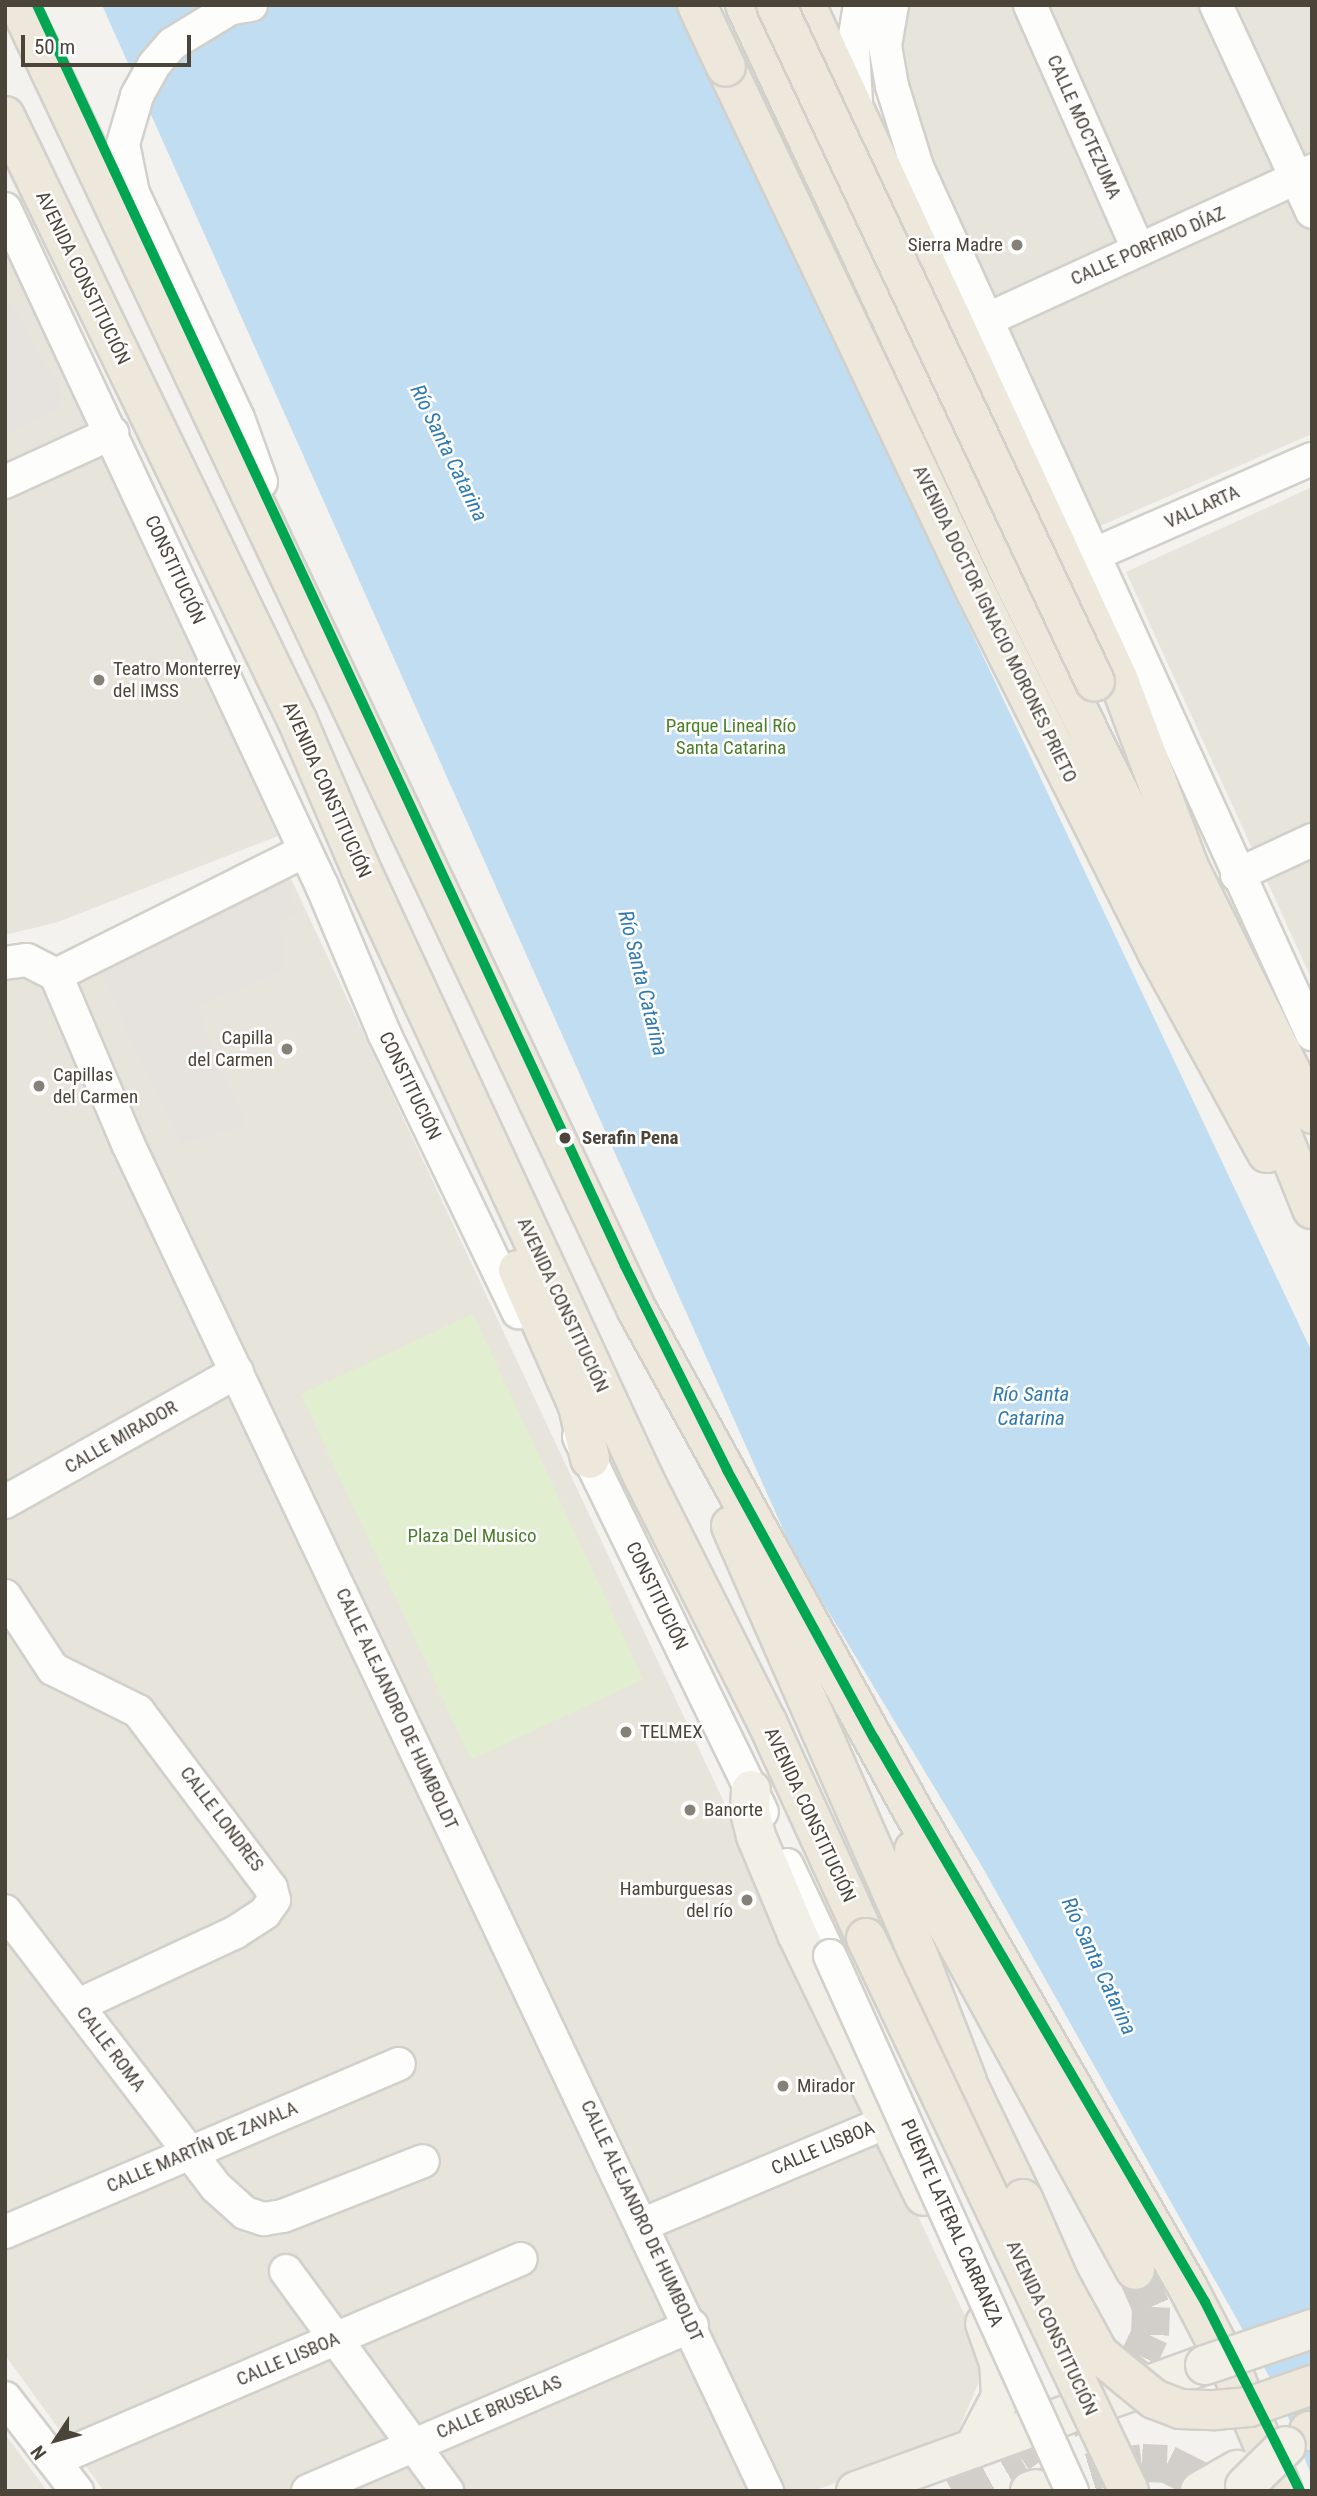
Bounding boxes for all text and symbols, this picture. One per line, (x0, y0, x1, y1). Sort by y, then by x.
scale bar (24, 21, 194, 65)
text: 50 m (34, 35, 75, 59)
street label: CALLE MOCTEZUMA (1042, 51, 1126, 203)
street label: AVENIDA CONSTITUCIÓN (31, 188, 135, 368)
street label: CALLE PORFIRIO DÍAZ (1067, 202, 1229, 290)
place label: Sierra Madre (908, 234, 1003, 256)
marker: Sierra Madre (1009, 237, 1025, 253)
water label: Río Santa Catarina (405, 381, 493, 525)
street label: AVENIDA DOCTOR IGNACIO MORONES PRIETO (908, 462, 1082, 786)
street label: VALLARTA (1161, 480, 1243, 534)
street label: CONSTITUCIÓN (140, 512, 210, 628)
place label: Teatro Monterrey del IMSS (113, 658, 241, 702)
marker: Teatro Monterrey del IMSS (91, 672, 107, 688)
street label: AVENIDA CONSTITUCIÓN (278, 698, 376, 882)
park label: Parque Lineal Río Santa Catarina (666, 715, 796, 759)
water label: Río Santa Catarina (613, 908, 673, 1058)
place label: Capilla del Carmen (188, 1027, 273, 1071)
street label: CONSTITUCIÓN (374, 1028, 446, 1144)
marker: Capilla del Carmen (279, 1041, 295, 1057)
place label: Capillas del Carmen (53, 1064, 138, 1108)
marker: Capillas del Carmen (31, 1078, 47, 1094)
marker: Serafin Pena (554, 1127, 576, 1149)
place label: Serafin Pena (582, 1127, 678, 1149)
street label: AVENIDA CONSTITUCIÓN (512, 1214, 614, 1396)
water label: Río Santa Catarina (993, 1381, 1069, 1431)
street label: CALLE MIRADOR (61, 1396, 181, 1478)
park label: Plaza Del Musico (407, 1525, 537, 1547)
street label: CONSTITUCIÓN (621, 1538, 693, 1654)
street label: CALLE ALEJANDRO DE HUMBOLDT (331, 1584, 463, 1834)
place label: TELMEX (640, 1721, 703, 1743)
marker: TELMEX (618, 1724, 634, 1740)
street label: AVENIDA CONSTITUCIÓN (759, 1724, 861, 1906)
street label: CALLE LONDRES (175, 1762, 269, 1876)
place label: Banorte (704, 1799, 763, 1821)
marker: Banorte (682, 1802, 698, 1818)
place label: Hamburguesas del río (620, 1878, 733, 1922)
marker: Hamburguesas del río (739, 1892, 755, 1908)
water label: Río Santa Catarina (1056, 1893, 1142, 2039)
street label: CALLE ROMA (72, 2002, 150, 2096)
place label: Mirador (797, 2075, 855, 2097)
marker: Mirador (775, 2078, 791, 2094)
street label: CALLE MARTÍN DE ZAVALA (103, 2096, 301, 2198)
street label: CALLE ALEJANDRO DE HUMBOLDT (576, 2096, 708, 2346)
street label: CALLE LISBOA (768, 2116, 878, 2180)
street label: PUENTE LATERAL CARRANZA (896, 2116, 1008, 2330)
street label: AVENIDA CONSTITUCIÓN (1001, 2237, 1103, 2419)
street label: CALLE LISBOA (233, 2327, 343, 2391)
street label: CALLE BRUSELAS (433, 2370, 565, 2444)
north arrow (21, 2405, 91, 2475)
text: N (26, 2441, 51, 2464)

